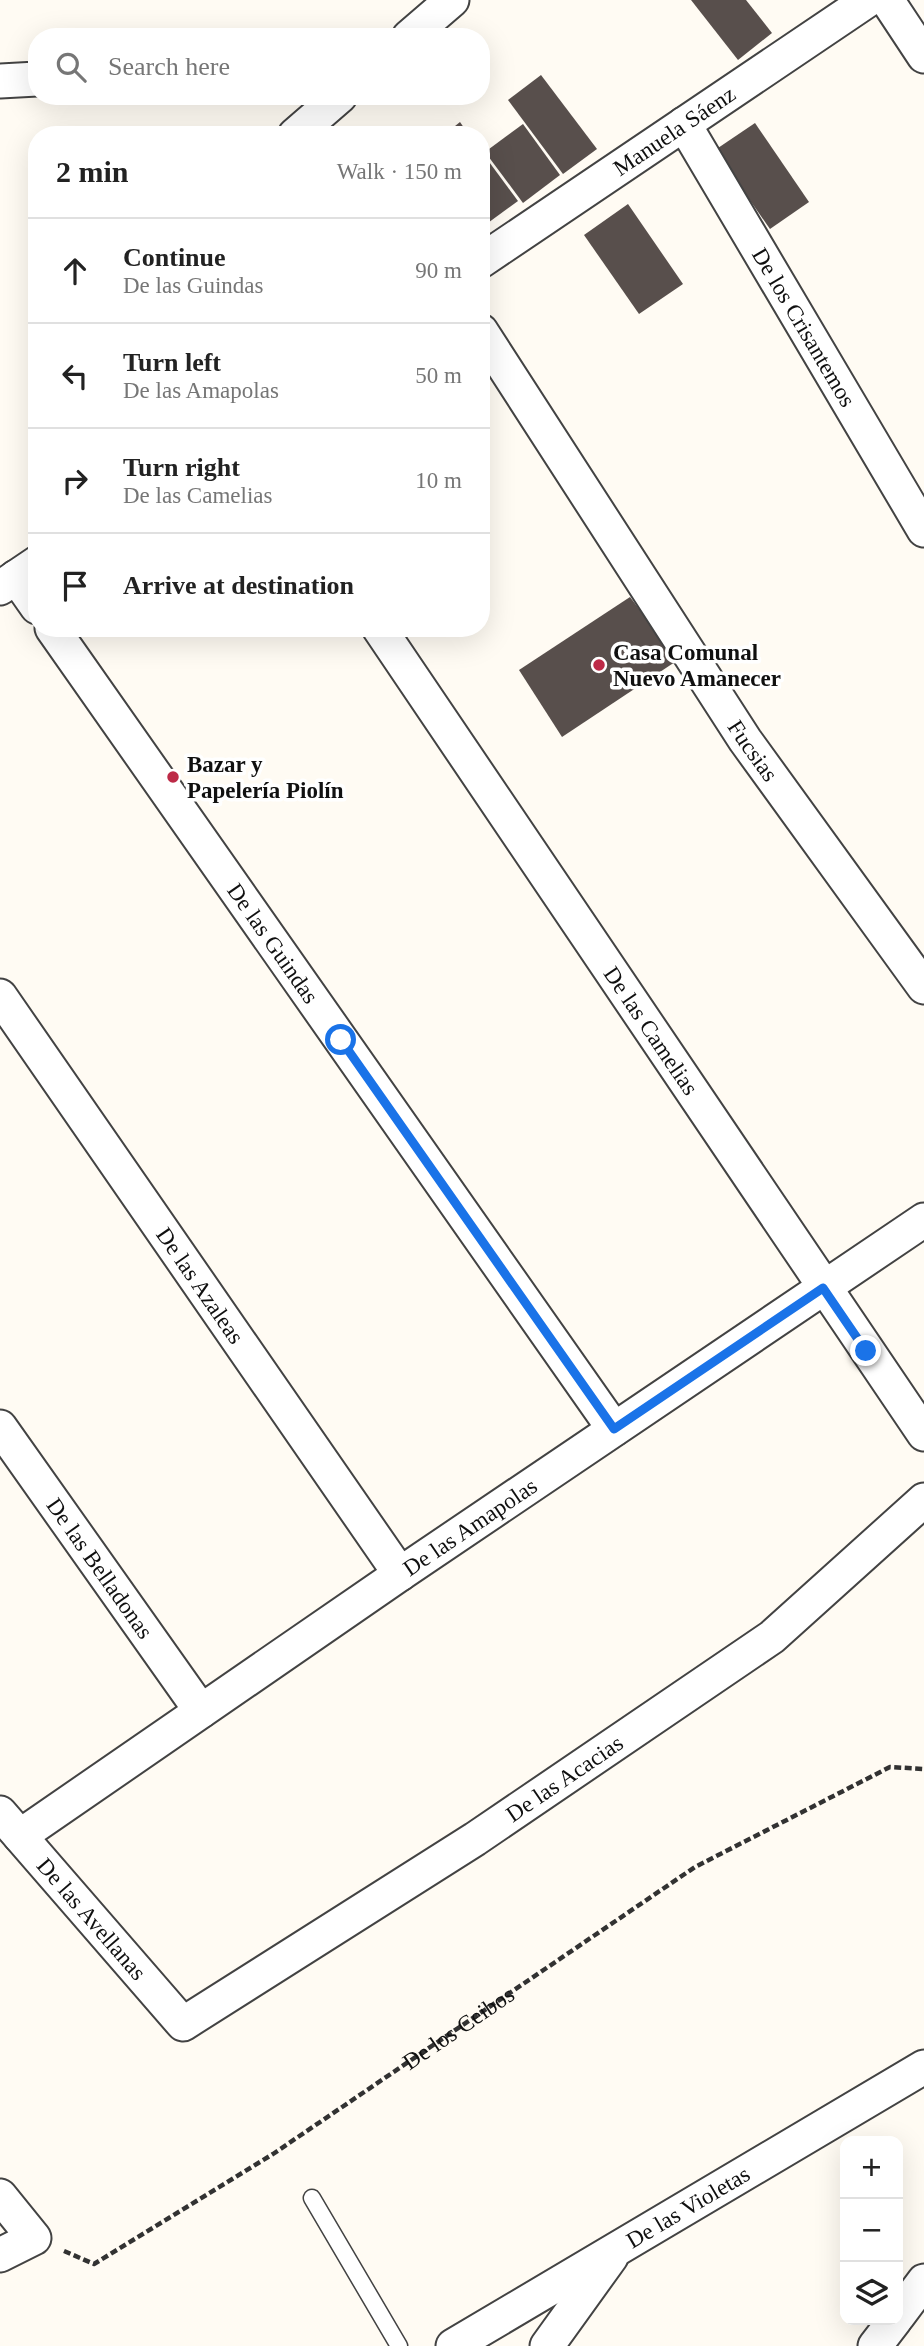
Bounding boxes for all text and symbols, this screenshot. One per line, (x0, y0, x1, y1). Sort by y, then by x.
search box (28, 28, 490, 105)
icon: search (52, 48, 90, 86)
text: Search here (108, 52, 230, 81)
street label: Manuela Sáenz (609, 81, 740, 181)
text: 2 min (56, 155, 129, 188)
text: Walk · 150 m (337, 159, 462, 184)
text: Continue (123, 243, 226, 272)
street label: De los Crisantemos (747, 243, 860, 411)
icon: ahead (56, 252, 94, 290)
text: 90 m (415, 258, 462, 283)
text: De las Guindas (123, 273, 264, 298)
text: Turn left (123, 348, 221, 377)
icon: left (56, 357, 94, 395)
text: 50 m (415, 363, 462, 388)
text: De las Amapolas (123, 378, 279, 403)
text: Turn right (123, 453, 240, 482)
icon: right (56, 462, 94, 500)
text: 10 m (415, 468, 462, 493)
text: De las Camelias (123, 483, 272, 508)
icon: arrive (56, 567, 94, 605)
text: Arrive at destination (123, 571, 354, 600)
place label: Casa Comunal Nuevo Amanecer (613, 640, 781, 691)
marker: Casa Comunal Nuevo Amanecer (591, 657, 607, 673)
street label: Fucsias (723, 716, 783, 786)
place label: Bazar y Papelería Piolín (187, 752, 344, 803)
marker: Bazar y Papelería Piolín (165, 769, 181, 785)
street label: De las Guindas (222, 879, 323, 1008)
street label: De las Camelias (599, 962, 703, 1100)
route start (325, 1024, 356, 1055)
street label: De las Azaleas (151, 1223, 249, 1349)
route end (850, 1335, 881, 1366)
street label: De las Amapolas (399, 1473, 542, 1581)
street label: De las Belladonas (41, 1493, 158, 1644)
street label: De las Acacias (502, 1730, 628, 1827)
street label: De las Avellanas (32, 1853, 151, 1985)
street label: De los Ceibos (398, 1982, 519, 2075)
map controls (840, 2136, 903, 2325)
button: + (840, 2136, 903, 2199)
street label: De las Violetas (622, 2161, 754, 2253)
button: − (840, 2199, 903, 2262)
button: layers (840, 2262, 903, 2325)

